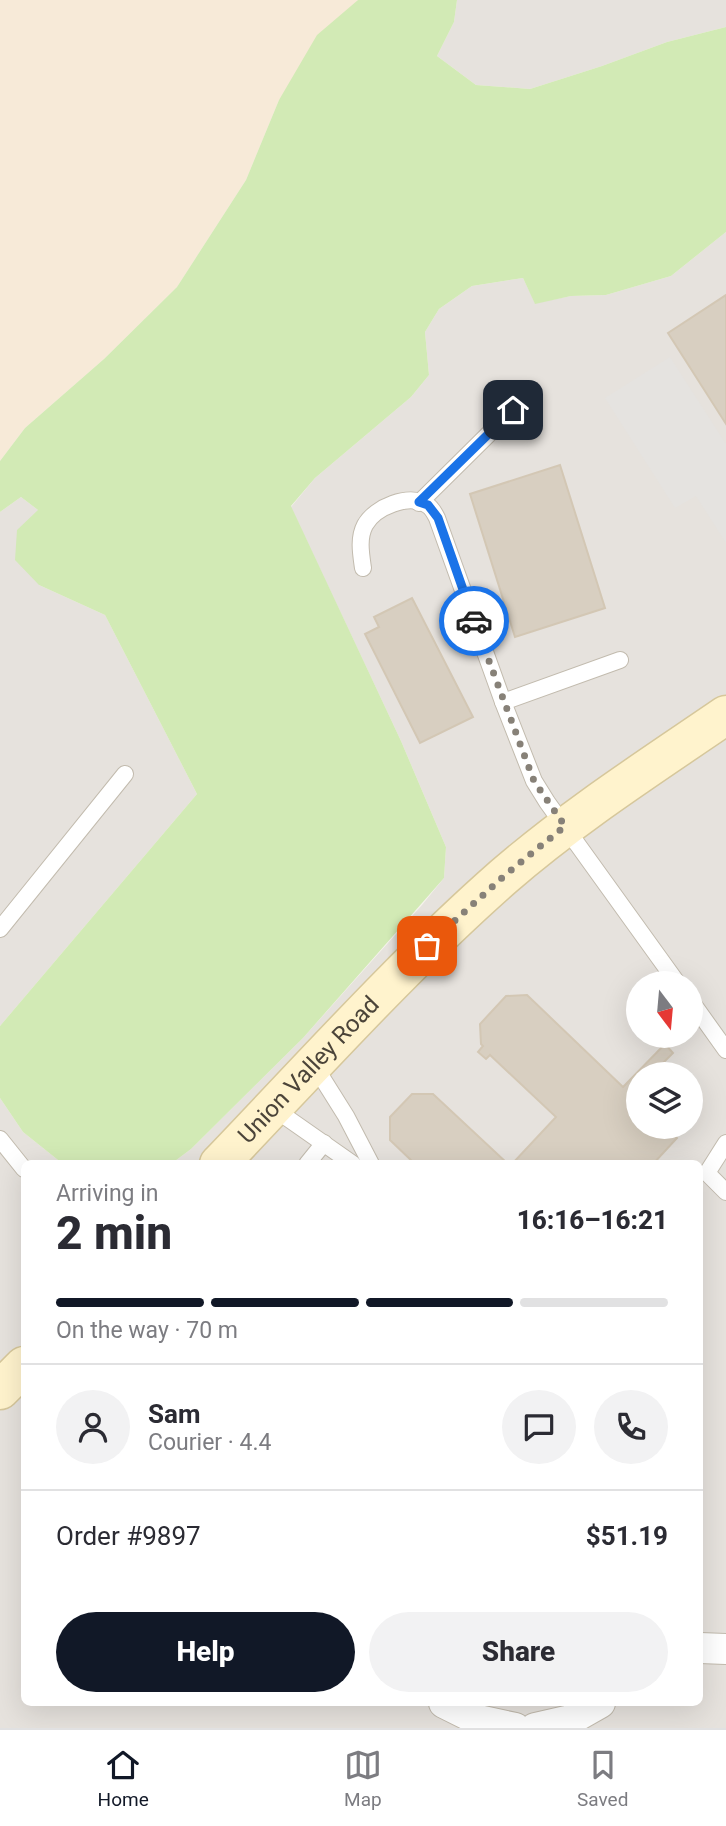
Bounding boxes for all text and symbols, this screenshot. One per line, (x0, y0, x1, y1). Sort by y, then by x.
pin (483, 380, 543, 440)
icon: home (494, 391, 532, 429)
courier (439, 586, 509, 656)
icon: car (455, 602, 493, 640)
pin (397, 916, 457, 976)
icon: bag (408, 927, 446, 965)
north arrow (626, 971, 704, 1048)
map controls (626, 971, 703, 1139)
street label: Union Valley Road (232, 990, 385, 1149)
button: layers (626, 1062, 703, 1139)
text: Arriving in (56, 1180, 159, 1207)
text: 16:16–16:21 (517, 1205, 668, 1235)
text: 2 min (56, 1206, 172, 1260)
text: On the way · 70 m (56, 1317, 238, 1344)
button: person (56, 1390, 130, 1464)
button: chat (502, 1390, 576, 1464)
button: phone (594, 1390, 668, 1464)
text: Sam (148, 1399, 200, 1429)
text: Courier · 4.4 (148, 1429, 271, 1456)
text: Order #9897 (56, 1521, 201, 1551)
text: $51.19 (586, 1521, 668, 1551)
button: Help (56, 1612, 355, 1692)
button: Share (369, 1612, 668, 1692)
tab: Home (98, 1746, 149, 1811)
tab: Map (344, 1746, 382, 1811)
tab: Saved (577, 1746, 628, 1811)

